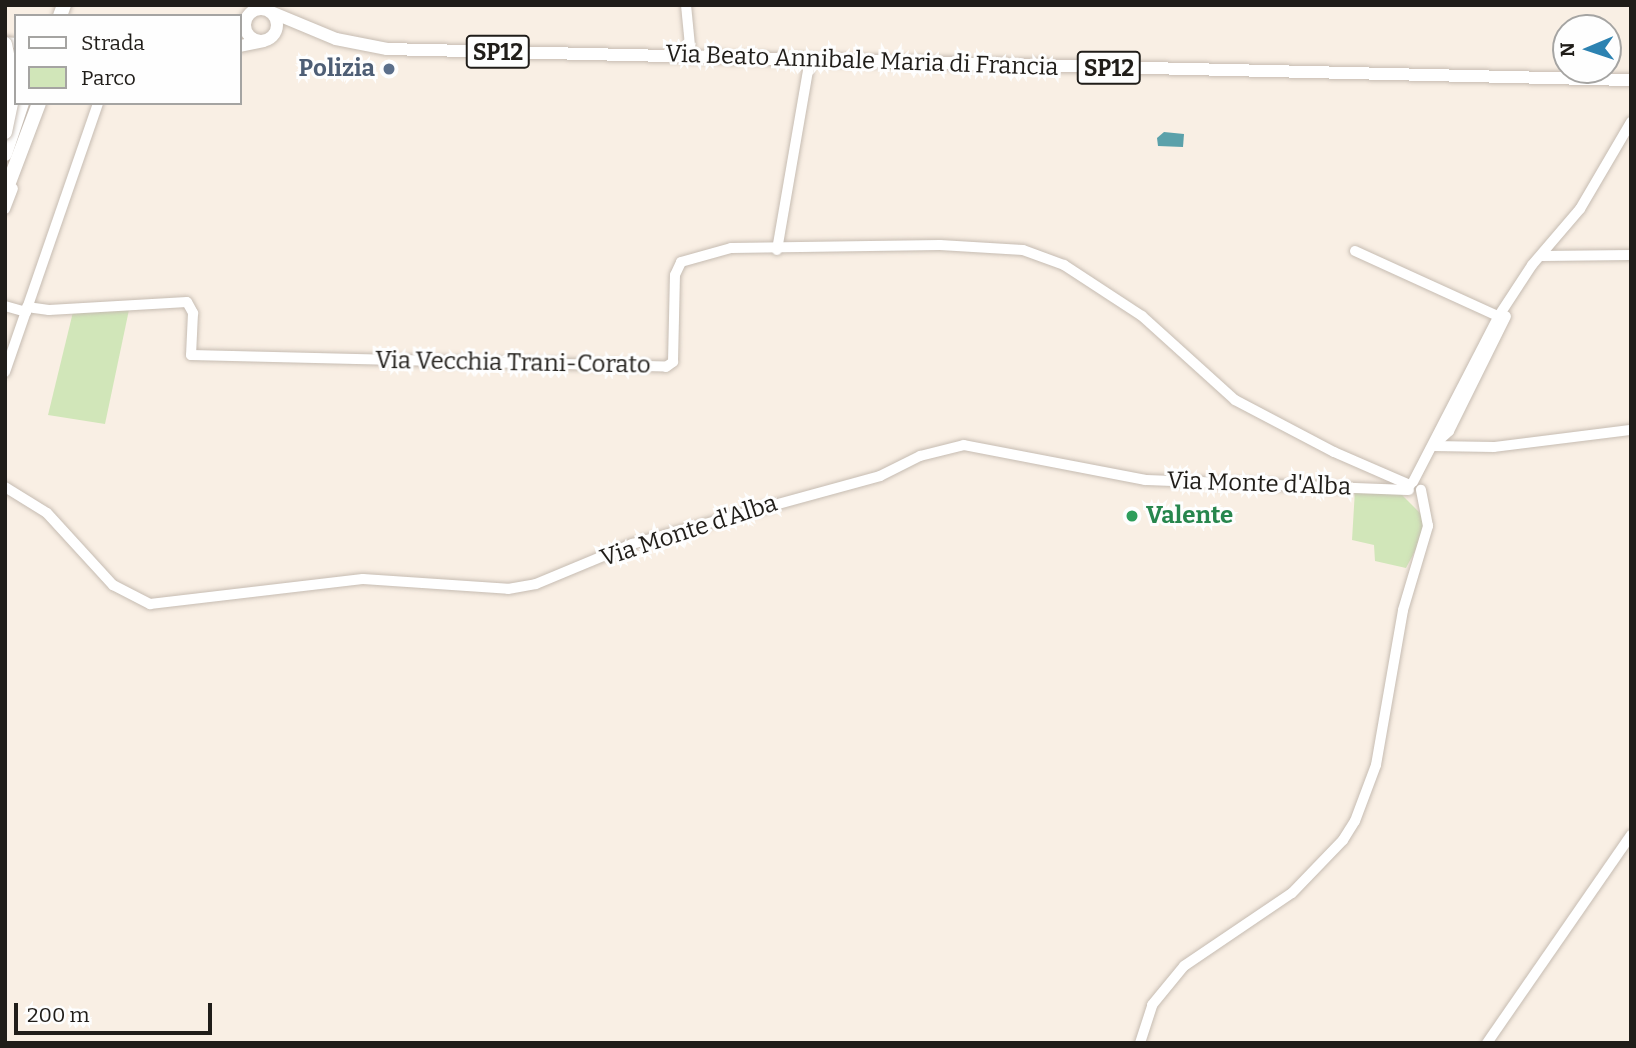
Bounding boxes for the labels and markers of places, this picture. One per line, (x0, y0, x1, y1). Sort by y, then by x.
place label: Polizia (299, 55, 375, 83)
marker: Polizia (381, 61, 397, 77)
place label: Valente (1146, 502, 1233, 530)
marker: Valente (1124, 508, 1140, 524)

